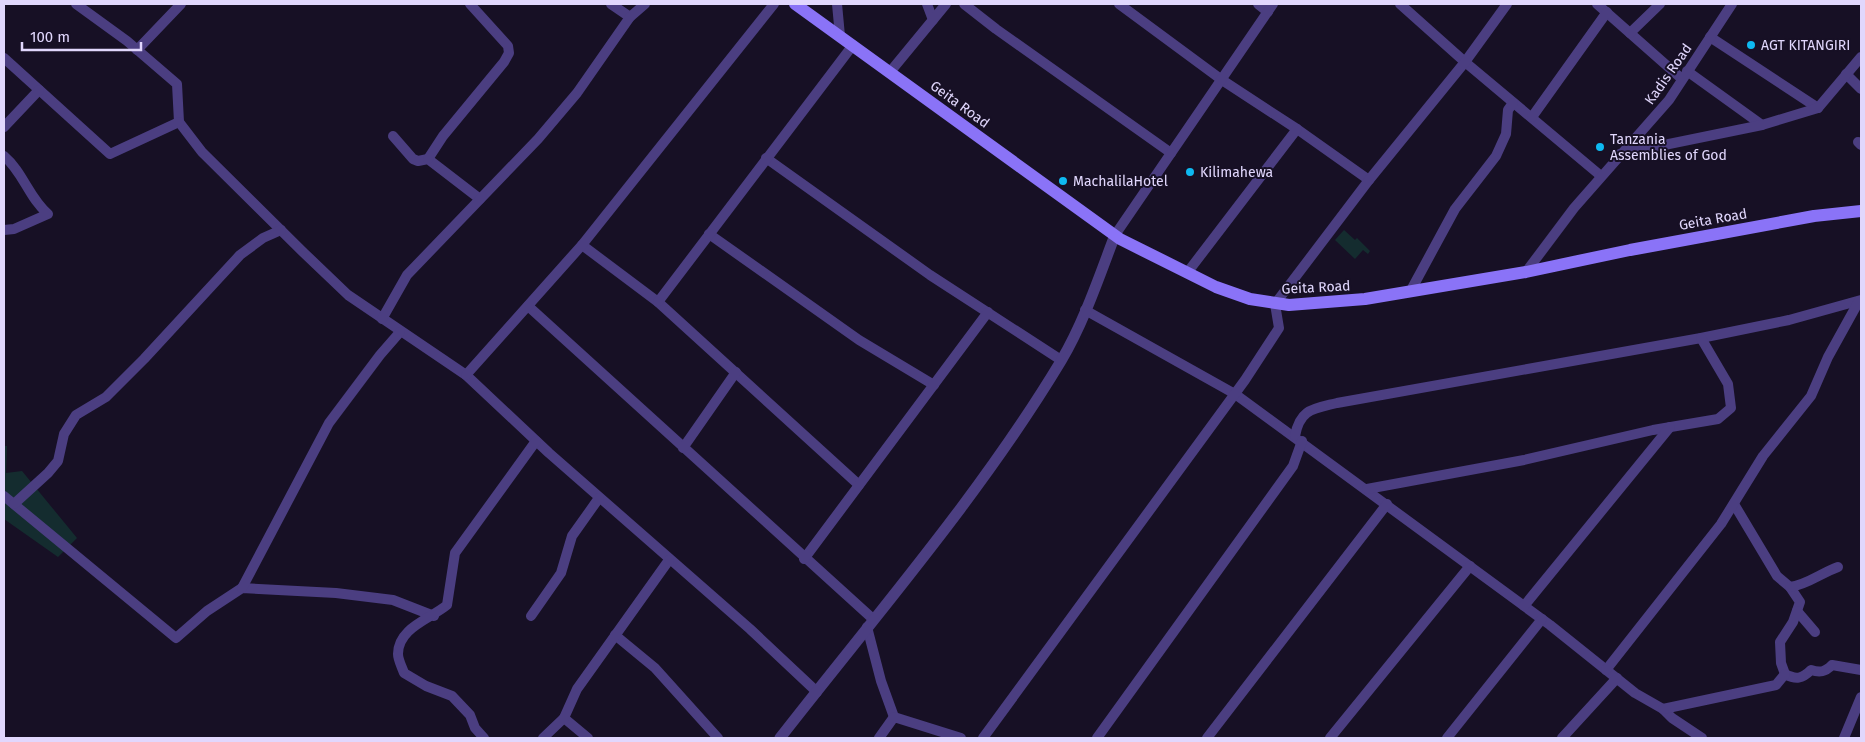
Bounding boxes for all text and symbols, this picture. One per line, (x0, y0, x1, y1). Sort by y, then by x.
scale bar (22, 20, 141, 52)
text: 100 m (30, 28, 70, 46)
place label: AGT KITANGIRI (1761, 37, 1850, 54)
marker: AGT KITANGIRI (1745, 39, 1757, 51)
street label: Kadis Road (1641, 40, 1696, 108)
street label: Geita Road (927, 77, 993, 132)
place label: Tanzania Assemblies of God (1610, 131, 1727, 164)
marker: Tanzania Assemblies of God (1594, 141, 1606, 153)
place label: Kilimahewa (1200, 164, 1273, 181)
marker: Kilimahewa (1184, 166, 1196, 178)
place label: MachalilaHotel (1073, 173, 1168, 190)
marker: MachalilaHotel (1057, 175, 1069, 187)
street label: Geita Road (1678, 205, 1749, 234)
street label: Geita Road (1281, 277, 1351, 298)

